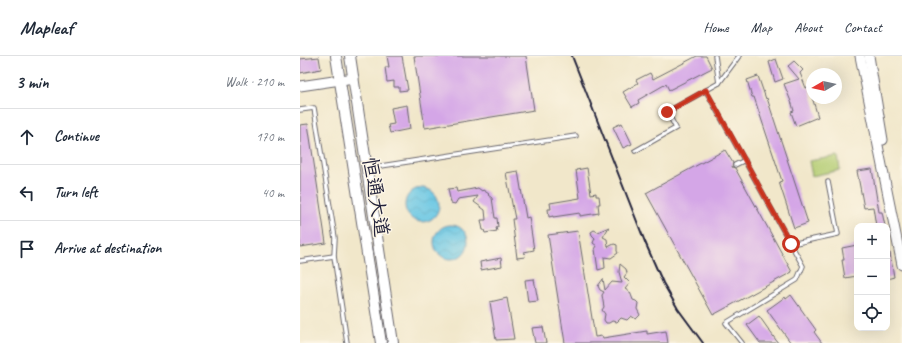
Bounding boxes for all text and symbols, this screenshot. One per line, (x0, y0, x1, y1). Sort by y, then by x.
text: Mapleaf (20, 16, 73, 40)
text: Home (703, 19, 729, 36)
text: Map (751, 19, 772, 36)
text: About (794, 19, 822, 36)
text: Contact (844, 19, 882, 36)
north arrow (806, 68, 842, 104)
text: 3 min (16, 72, 49, 93)
text: Walk · 210 m (225, 74, 284, 90)
route end (658, 103, 676, 121)
icon: ahead (16, 126, 38, 148)
text: Continue (54, 127, 99, 146)
text: 170 m (256, 129, 284, 145)
street label: 恒通大道 (357, 156, 395, 238)
icon: left (16, 182, 38, 204)
text: Turn left (54, 183, 97, 202)
text: 40 m (262, 185, 284, 201)
map controls (854, 223, 890, 331)
button: + (854, 223, 890, 259)
route start (782, 235, 800, 253)
icon: arrive (16, 238, 38, 260)
text: Arrive at destination (54, 239, 161, 258)
button: − (854, 259, 890, 295)
button: locate (854, 295, 890, 331)

